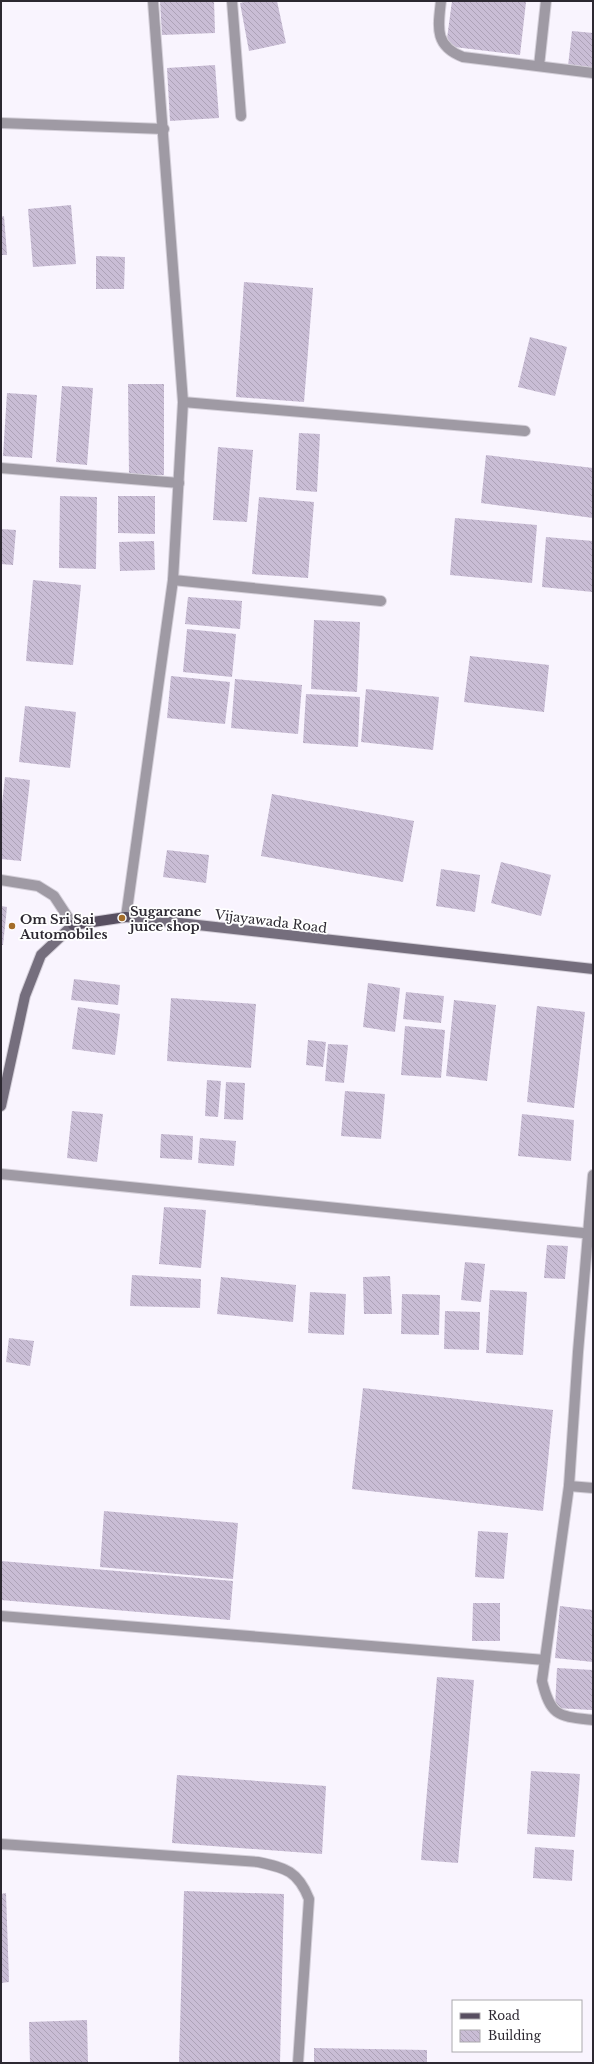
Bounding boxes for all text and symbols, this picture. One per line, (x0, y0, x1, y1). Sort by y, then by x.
place label: Sugarcane juice shop (128, 903, 202, 935)
street label: Vijayawada Road (213, 906, 328, 937)
place label: Om Sri Sai Automobiles (19, 911, 108, 943)
marker: Sugarcane juice shop (117, 913, 127, 923)
marker: Om Sri Sai Automobiles (7, 921, 17, 931)
legend (452, 2000, 582, 2052)
text: Road (488, 2008, 520, 2023)
text: Building (488, 2028, 542, 2043)

